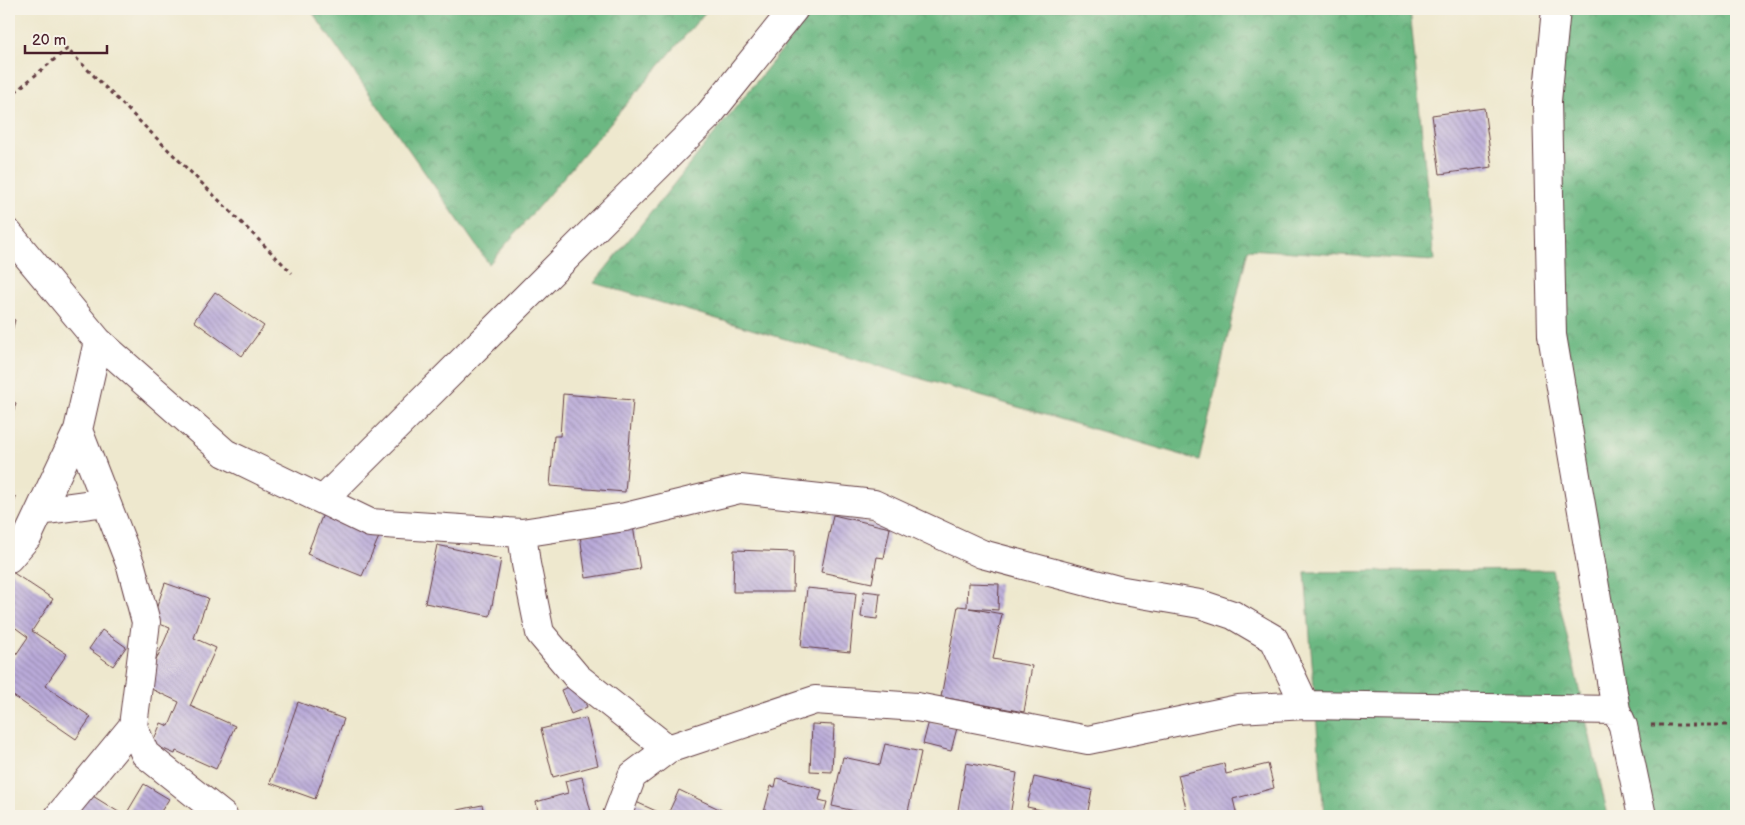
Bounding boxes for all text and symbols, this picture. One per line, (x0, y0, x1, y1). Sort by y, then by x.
scale bar (25, 22, 108, 54)
text: 20 m (32, 31, 66, 50)

